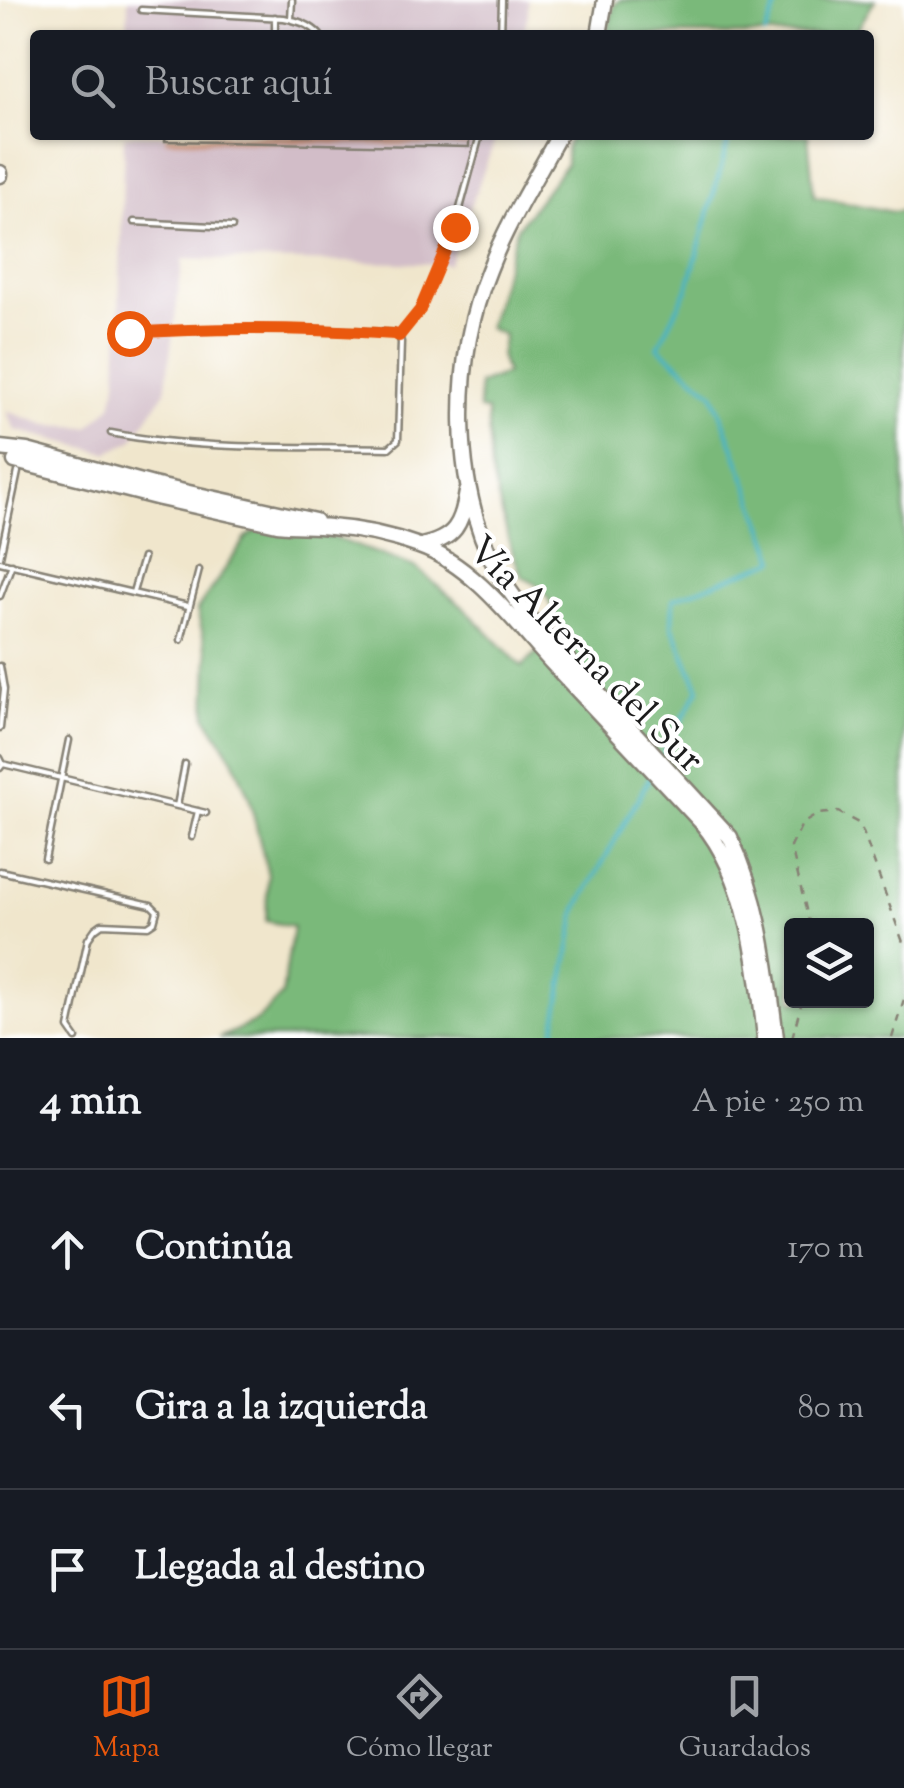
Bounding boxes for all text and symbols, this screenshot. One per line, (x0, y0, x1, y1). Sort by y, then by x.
search box (30, 30, 874, 140)
icon: search (65, 58, 120, 113)
text: Buscar aquí (145, 58, 333, 112)
route end (433, 205, 479, 251)
route start (107, 311, 153, 357)
street label: Vía Alterna del Sur (454, 526, 714, 786)
map controls (784, 918, 874, 1008)
button: layers (784, 918, 874, 1008)
text: 4 min (40, 1073, 142, 1133)
text: A pie · 250 m (692, 1080, 864, 1126)
icon: ahead (40, 1222, 95, 1277)
text: Continúa (135, 1222, 293, 1276)
text: 170 m (787, 1226, 864, 1272)
icon: left (40, 1382, 95, 1437)
text: Gira a la izquierda (135, 1382, 428, 1436)
text: 80 m (798, 1386, 864, 1432)
icon: arrive (40, 1542, 95, 1597)
text: Llegada al destino (135, 1542, 425, 1596)
tab: Mapa (93, 1669, 160, 1769)
tab: Cómo llegar (346, 1669, 492, 1769)
tab: Guardados (679, 1669, 811, 1769)

